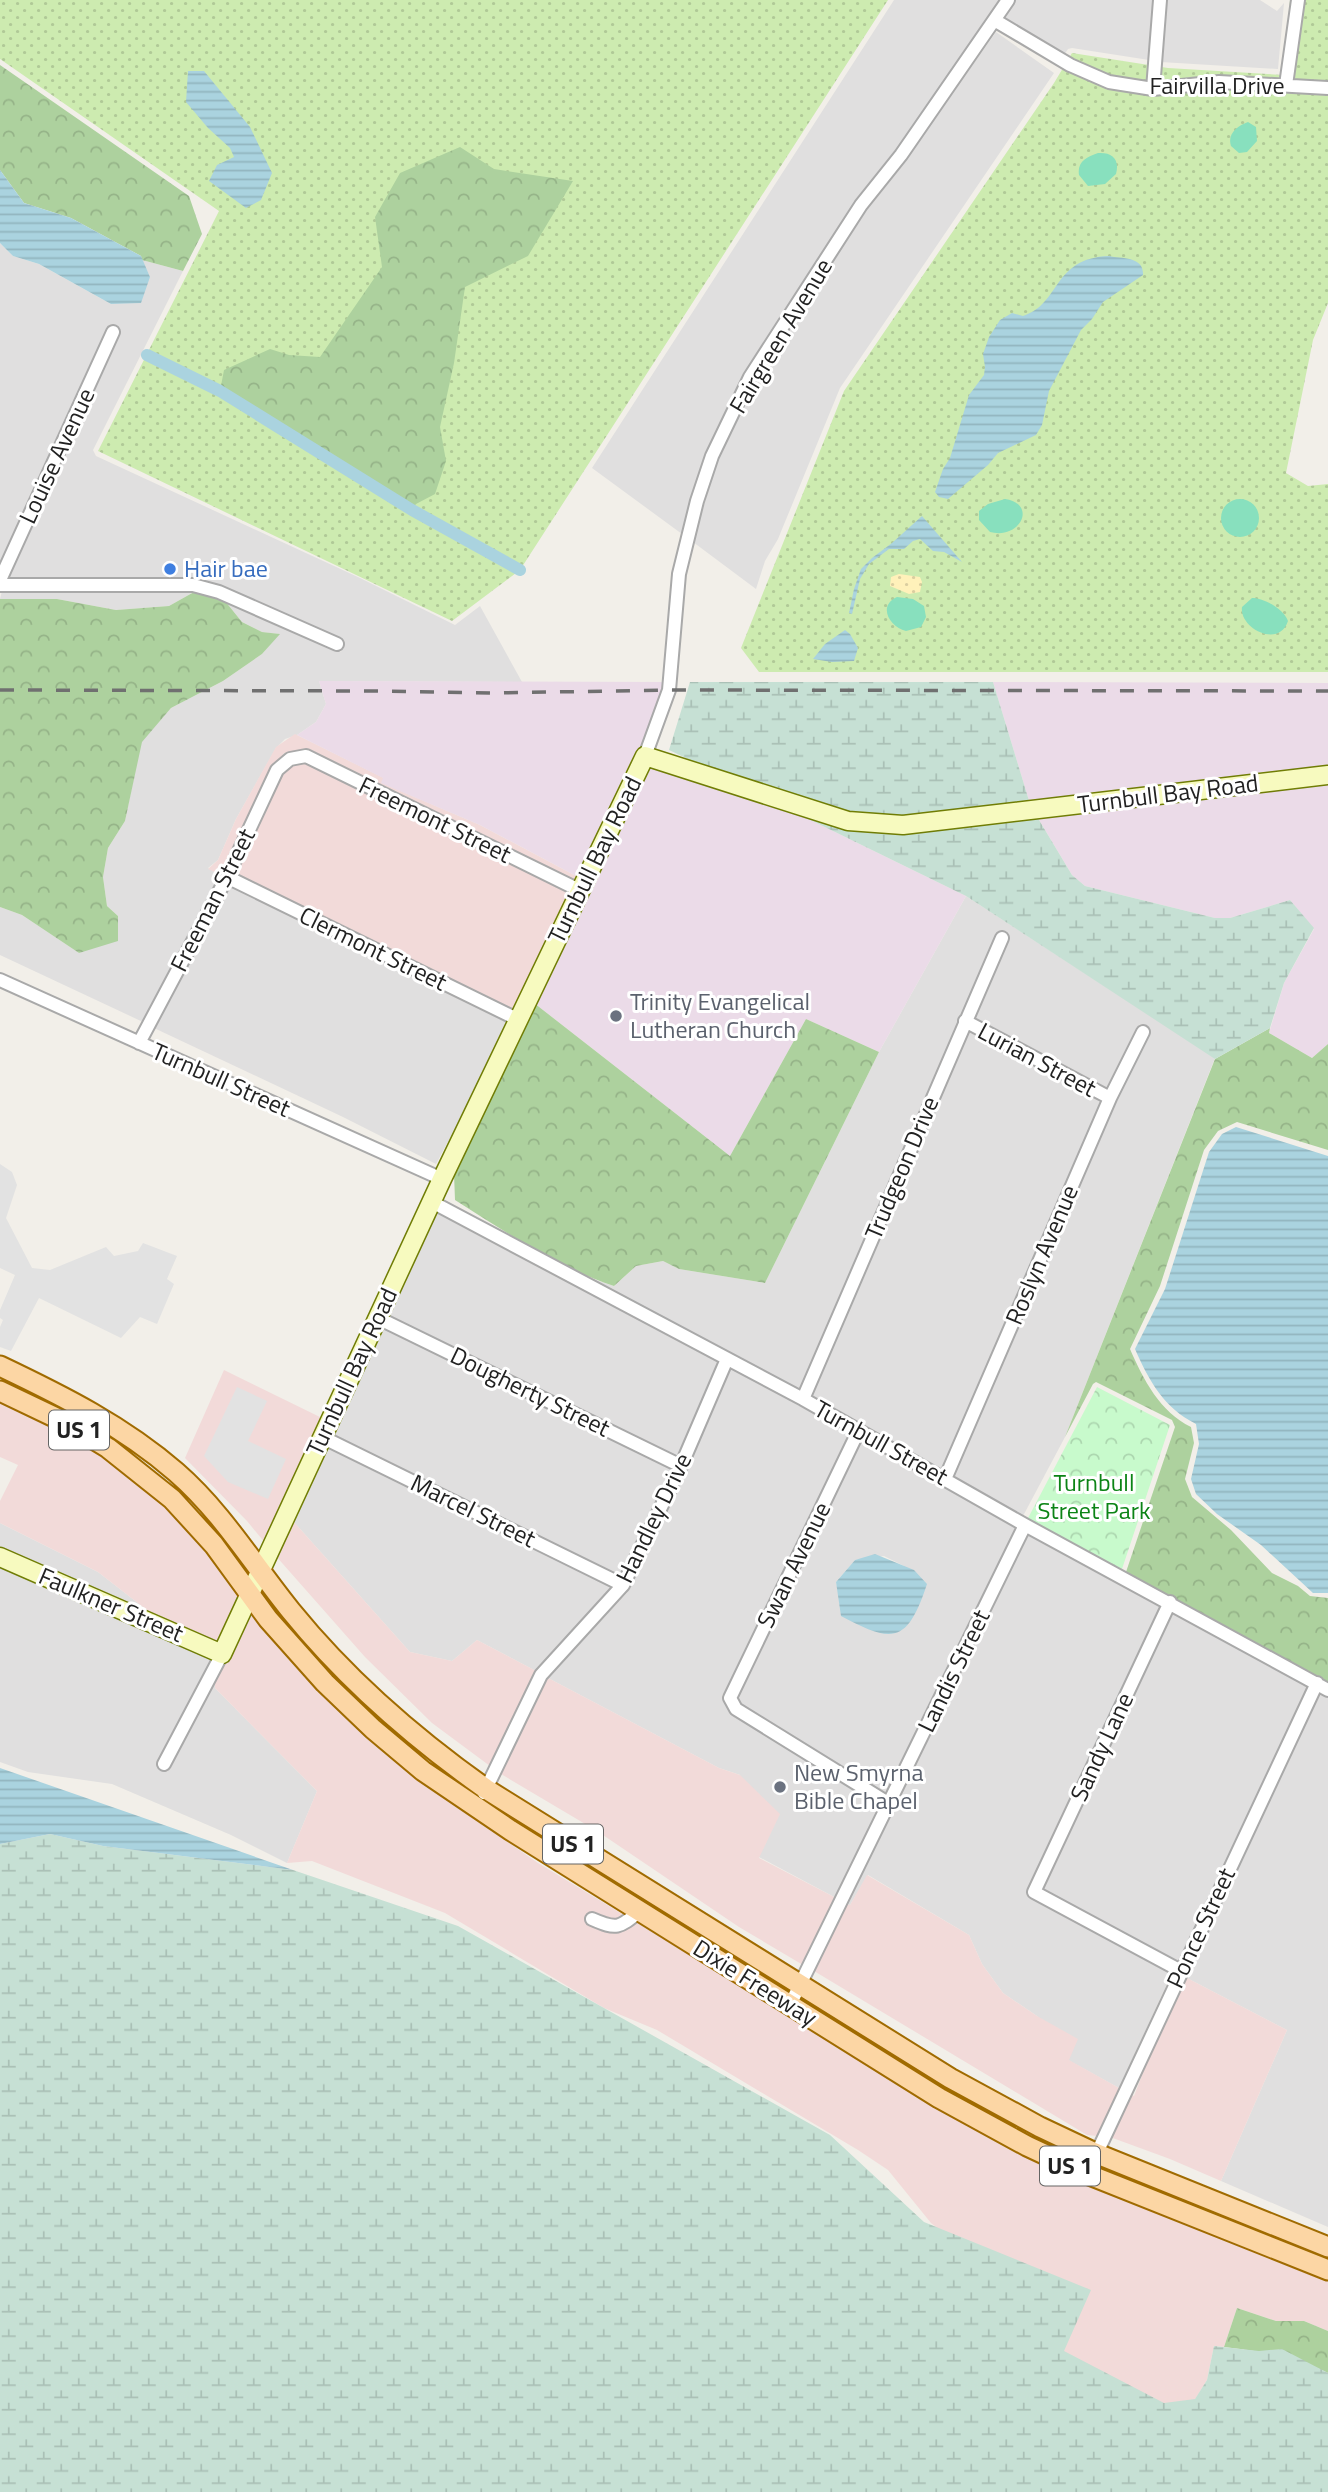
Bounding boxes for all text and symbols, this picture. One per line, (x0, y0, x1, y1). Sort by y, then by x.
street label: Fairvilla Drive (1149, 67, 1285, 103)
street label: Fairgreen Avenue (720, 251, 841, 420)
street label: Louise Avenue (9, 382, 103, 529)
place label: Hair bae (184, 550, 268, 586)
marker: Hair bae (162, 561, 178, 577)
street label: Turnbull Bay Road (1075, 764, 1260, 822)
street label: Freemont Street (353, 767, 518, 872)
street label: Turnbull Bay Road (538, 770, 650, 949)
street label: Freeman Street (161, 821, 264, 977)
street label: Clermont Street (294, 897, 454, 1000)
place label: Trinity Evangelical Lutheran Church (630, 983, 810, 1047)
marker: Trinity Evangelical Lutheran Church (608, 1008, 624, 1024)
street label: Lurian Street (972, 1013, 1104, 1106)
street label: Turnbull Street (146, 1033, 297, 1126)
street label: Trudgeon Drive (855, 1091, 947, 1245)
street label: Roslyn Avenue (995, 1179, 1087, 1330)
street label: Turnbull Bay Road (296, 1282, 406, 1462)
street label: Dougherty Street (444, 1337, 617, 1446)
street label: Turnbull Street (808, 1390, 955, 1494)
road number: US 1 (49, 1410, 109, 1450)
street label: Handley Drive (606, 1446, 700, 1589)
street label: Marcel Street (405, 1464, 543, 1556)
park label: Turnbull Street Park (1037, 1464, 1151, 1528)
street label: Swan Avenue (747, 1495, 839, 1634)
street label: Faulkner Street (33, 1557, 190, 1651)
street label: Landis Street (908, 1603, 999, 1738)
street label: Sandy Lane (1060, 1686, 1142, 1807)
place label: New Smyrna Bible Chapel (794, 1754, 923, 1818)
marker: New Smyrna Bible Chapel (772, 1779, 788, 1795)
road number: US 1 (543, 1825, 603, 1864)
street label: Ponce Street (1156, 1861, 1244, 1994)
street label: Dixie Freeway (687, 1930, 825, 2035)
road number: US 1 (1040, 2146, 1100, 2186)

